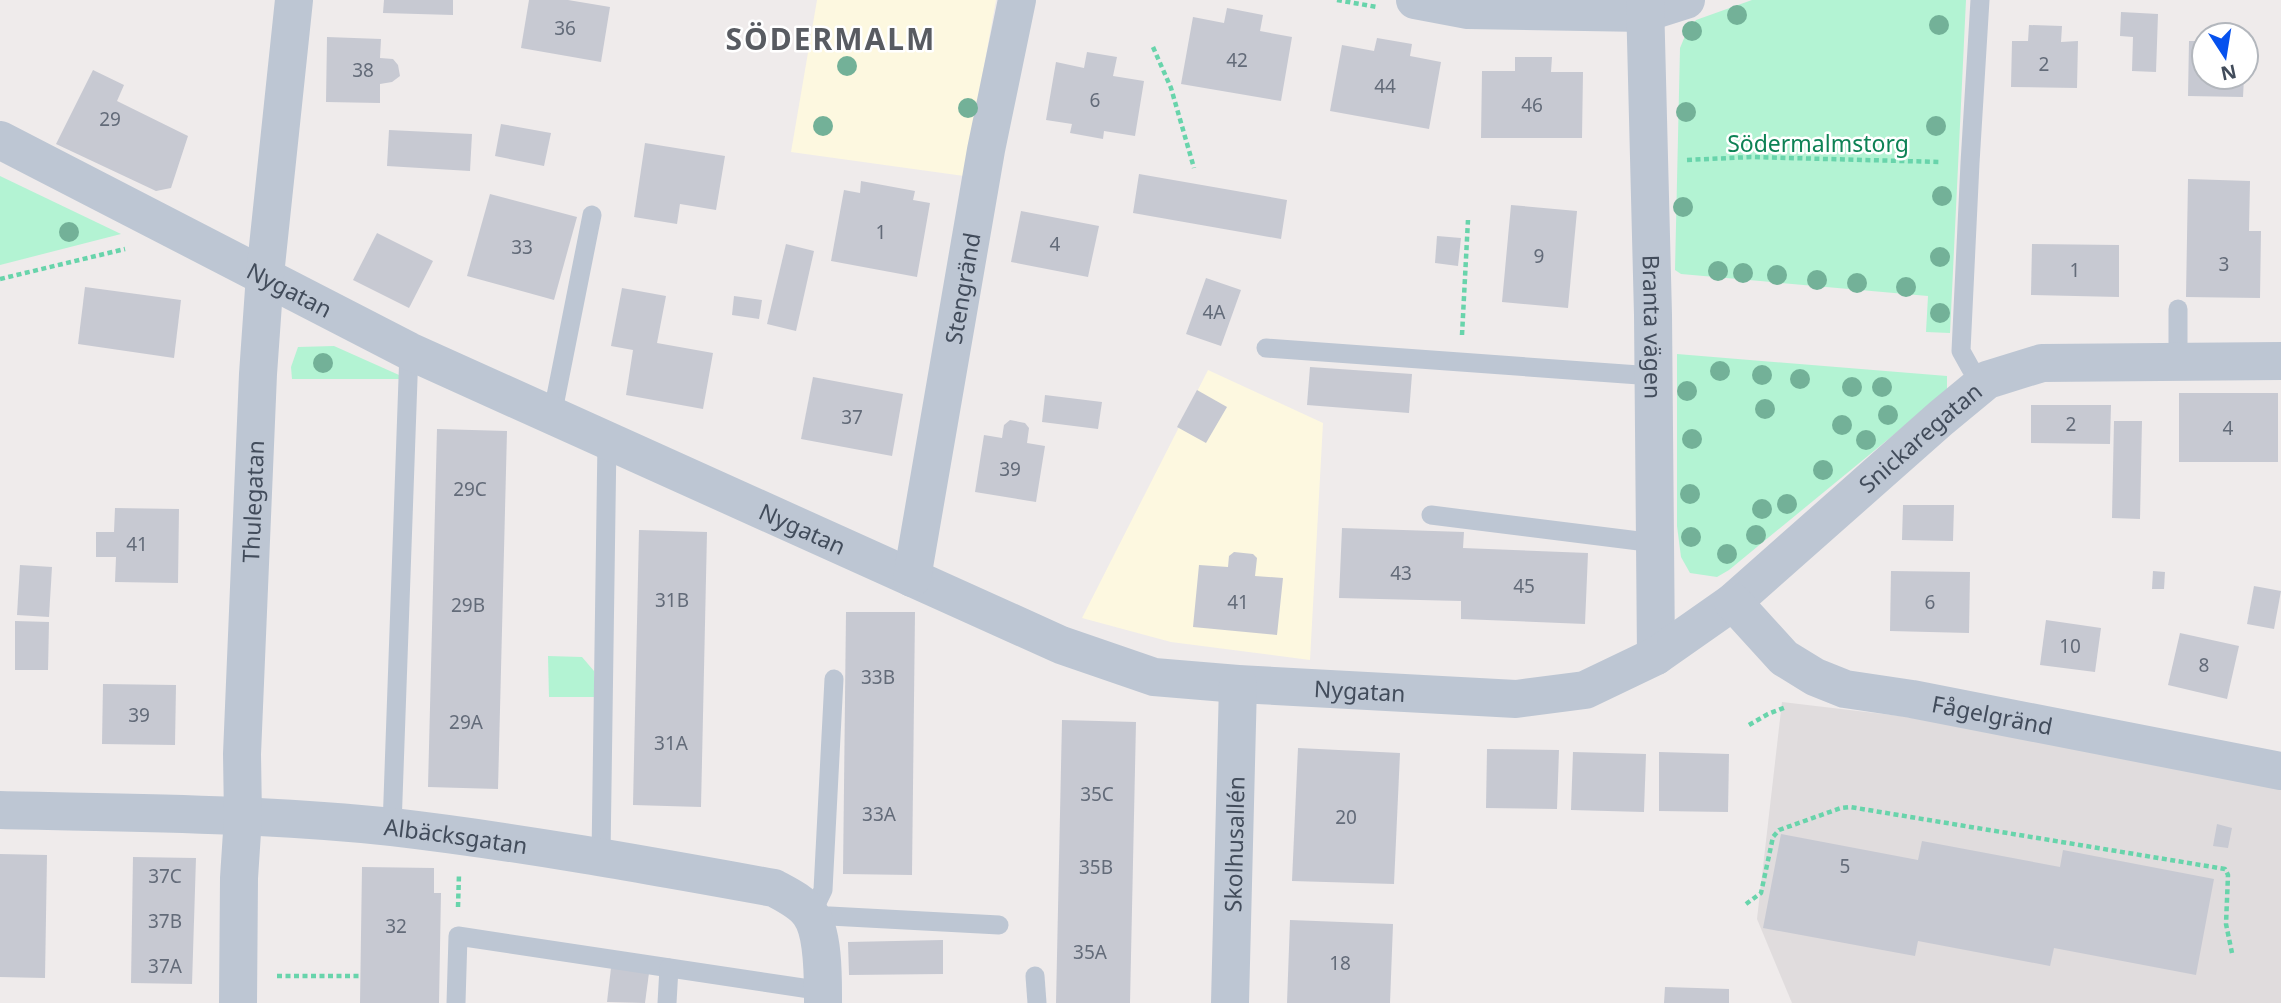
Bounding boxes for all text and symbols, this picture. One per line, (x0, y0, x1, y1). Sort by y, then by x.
house number: 36 (554, 15, 576, 41)
district label: SÖDERMALM (726, 18, 936, 59)
north arrow (2190, 21, 2260, 91)
house number: 42 (1226, 47, 1248, 73)
house number: 2 (2039, 51, 2049, 77)
house number: 38 (352, 57, 374, 83)
text: N (2218, 58, 2239, 87)
house number: 44 (1374, 73, 1396, 99)
house number: 6 (1090, 87, 1100, 113)
house number: 46 (1521, 92, 1543, 118)
house number: 29 (99, 106, 121, 132)
park label: Södermalmstorg (1727, 127, 1909, 159)
house number: 1 (876, 219, 886, 245)
street label: Stengränd (937, 230, 987, 347)
house number: 4 (1050, 231, 1061, 257)
house number: 33 (511, 234, 533, 260)
house number: 9 (1534, 243, 1544, 269)
house number: 3 (2219, 251, 2229, 277)
street label: Nygatan (242, 254, 338, 325)
street label: Branta vägen (1635, 254, 1670, 399)
house number: 1 (2070, 257, 2080, 283)
house number: 4A (1202, 299, 1226, 325)
street label: Snickaregatan (1852, 375, 1988, 500)
house number: 37 (841, 404, 863, 430)
house number: 2 (2066, 411, 2076, 437)
house number: 4 (2223, 415, 2234, 441)
street label: Thulegatan (234, 439, 271, 563)
house number: 39 (999, 456, 1021, 482)
house number: 29C (453, 476, 487, 502)
street label: Nygatan (754, 495, 851, 562)
house number: 41 (126, 531, 148, 557)
house number: 43 (1390, 560, 1412, 586)
house number: 45 (1513, 573, 1535, 599)
house number: 31B (655, 587, 689, 613)
house number: 41 (1227, 589, 1249, 615)
house number: 6 (1925, 589, 1935, 615)
house number: 29B (451, 592, 485, 618)
house number: 10 (2059, 633, 2081, 659)
house number: 8 (2199, 652, 2209, 678)
house number: 33B (861, 664, 895, 690)
street label: Nygatan (1313, 672, 1406, 709)
street label: Fågelgränd (1929, 687, 2055, 742)
house number: 39 (128, 702, 150, 728)
house number: 29A (449, 709, 484, 735)
house number: 31A (654, 730, 689, 756)
street label: Skolhusallén (1216, 776, 1252, 913)
house number: 35C (1080, 781, 1114, 807)
house number: 33A (862, 801, 897, 827)
house number: 20 (1335, 804, 1357, 830)
street label: Albäcksgatan (383, 810, 530, 861)
house number: 5 (1840, 853, 1850, 879)
house number: 35B (1079, 854, 1113, 880)
house number: 37C (148, 863, 182, 889)
house number: 37B (148, 908, 182, 934)
house number: 32 (385, 913, 407, 939)
house number: 35A (1073, 939, 1108, 965)
house number: 18 (1329, 950, 1351, 976)
house number: 37A (148, 953, 183, 979)

